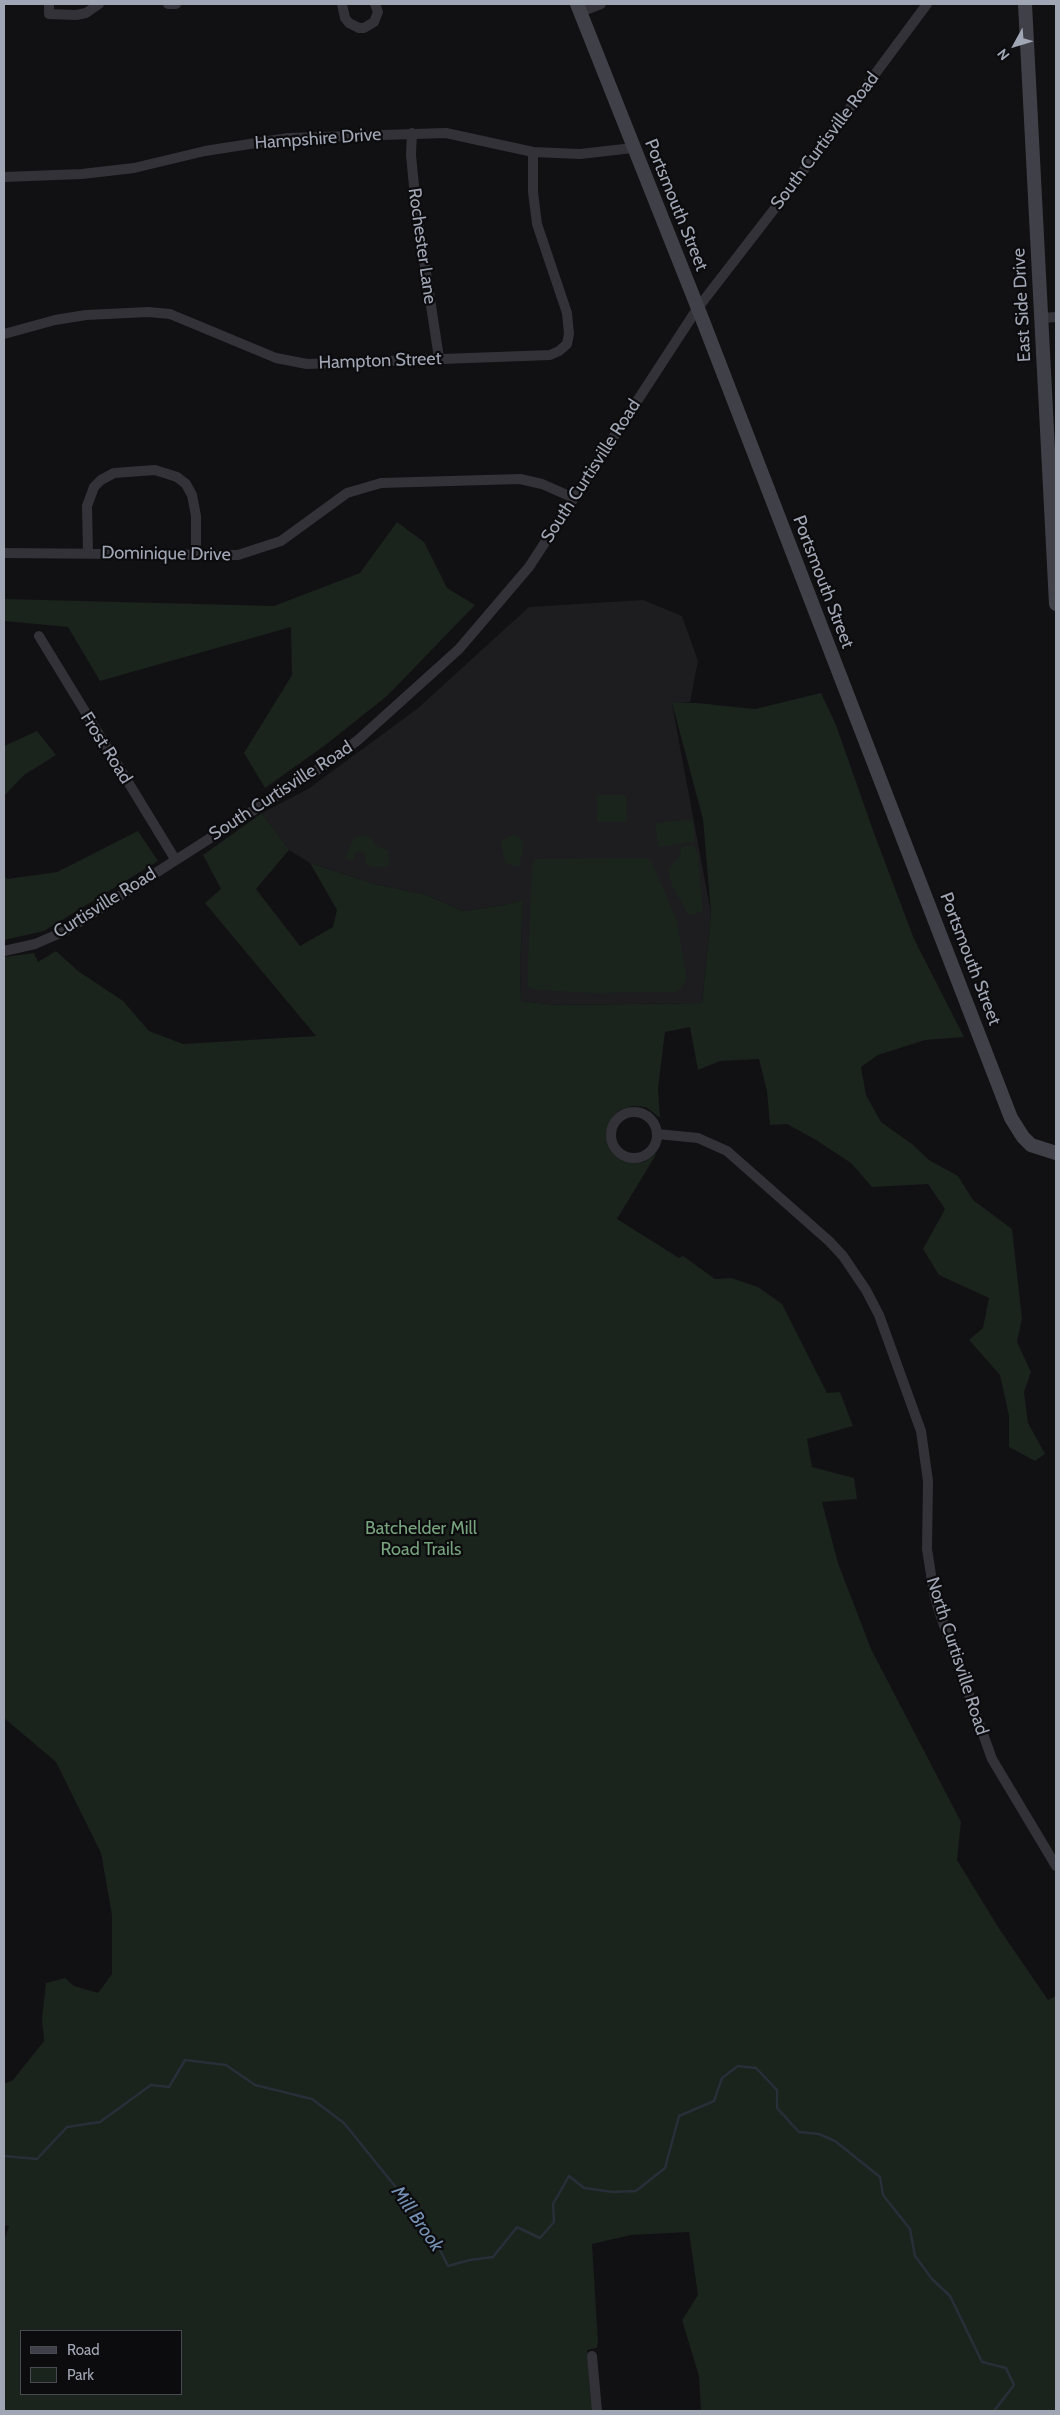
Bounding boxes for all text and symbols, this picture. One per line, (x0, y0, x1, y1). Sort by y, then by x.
north arrow (990, 20, 1040, 70)
text: N (993, 45, 1013, 64)
street label: South Curtisville Road (766, 68, 884, 214)
street label: Hampshire Drive (254, 124, 382, 154)
street label: Portsmouth Street (640, 136, 712, 274)
street label: Rochester Lane (403, 187, 441, 305)
street label: East Side Drive (1008, 247, 1036, 363)
street label: Hampton Street (318, 348, 442, 374)
street label: South Curtisville Road (537, 395, 645, 547)
street label: Portsmouth Street (788, 513, 858, 651)
street label: Dominique Drive (101, 542, 231, 566)
street label: Frost Road (75, 708, 137, 788)
street label: South Curtisville Road (205, 737, 357, 845)
street label: Curtisville Road (50, 863, 160, 943)
street label: Portsmouth Street (935, 890, 1005, 1028)
park label: Batchelder Mill Road Trails (365, 1518, 477, 1560)
street label: North Curtisville Road (921, 1574, 993, 1738)
water label: Mill Brook (386, 2182, 448, 2256)
legend (20, 2330, 182, 2395)
text: Road (67, 2341, 100, 2359)
text: Park (67, 2366, 94, 2384)

